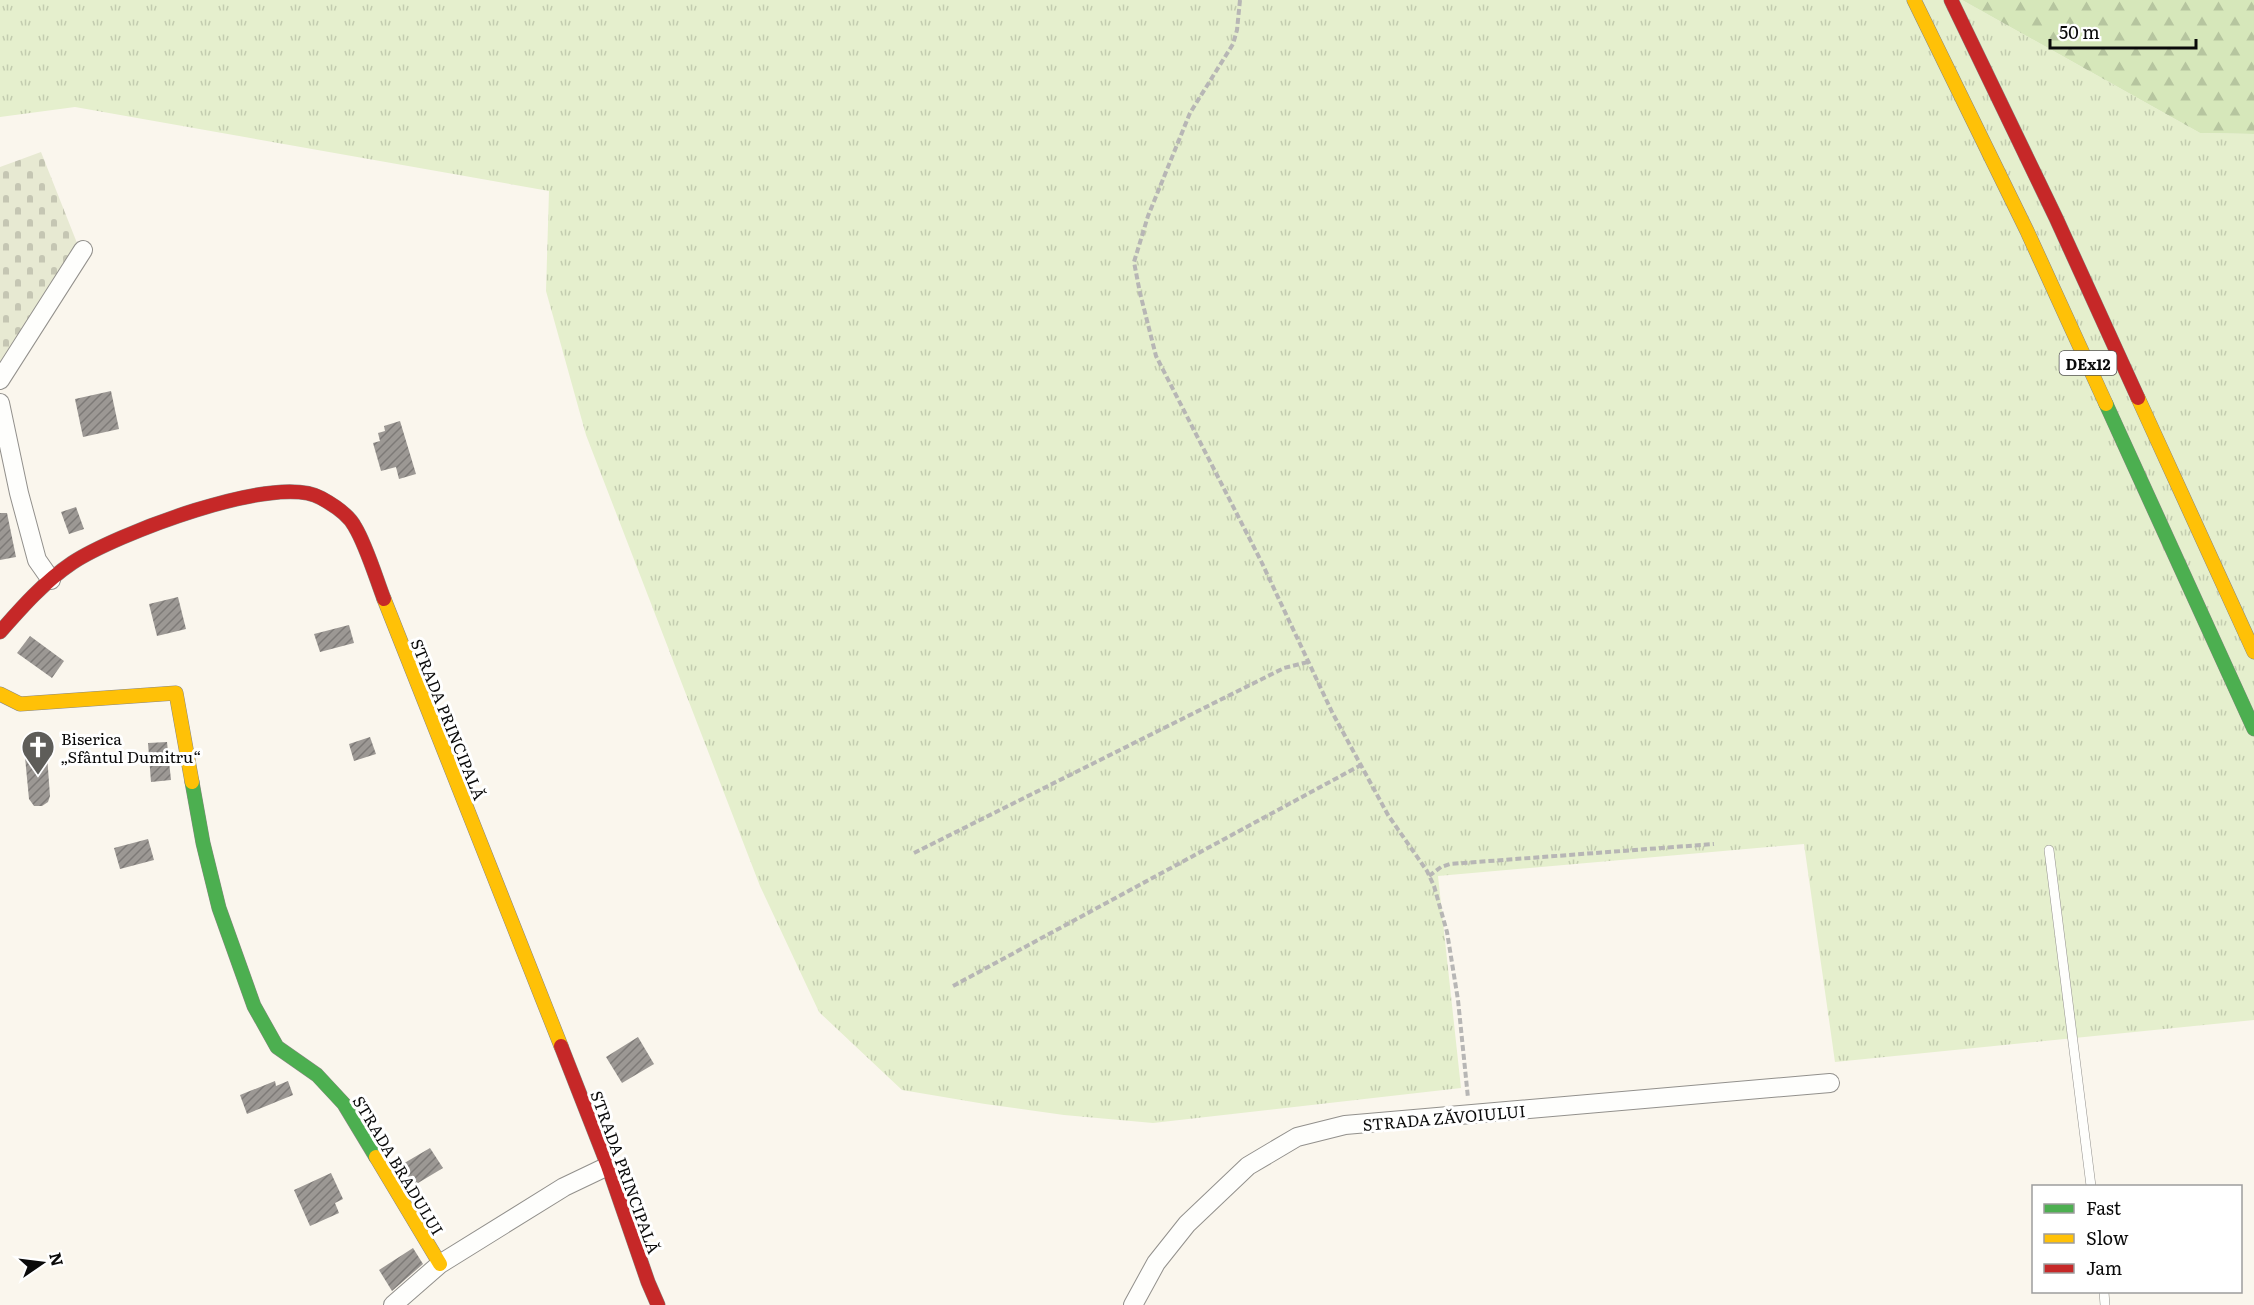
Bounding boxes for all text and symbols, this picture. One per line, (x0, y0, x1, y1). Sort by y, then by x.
scale bar (2050, 12, 2196, 50)
text: 50 m (2059, 18, 2100, 45)
road number: DEx12 (2060, 351, 2116, 375)
street label: STRADA PRINCIPALĂ (406, 635, 492, 803)
place label: Biserica „Sfântul Dumitru“ (61, 726, 201, 768)
church icon: Biserica „Sfântul Dumitru“ (20, 729, 56, 776)
street label: STRADA PRINCIPALĂ (585, 1087, 667, 1257)
street label: STRADA BRADULUI (348, 1091, 450, 1239)
street label: STRADA ZĂVOIULUI (1362, 1098, 1526, 1136)
legend (2032, 1185, 2242, 1293)
text: Fast (2086, 1194, 2122, 1221)
text: Slow (2086, 1224, 2129, 1251)
north arrow (12, 1233, 72, 1293)
text: N (44, 1250, 71, 1269)
text: Jam (2086, 1254, 2122, 1281)

